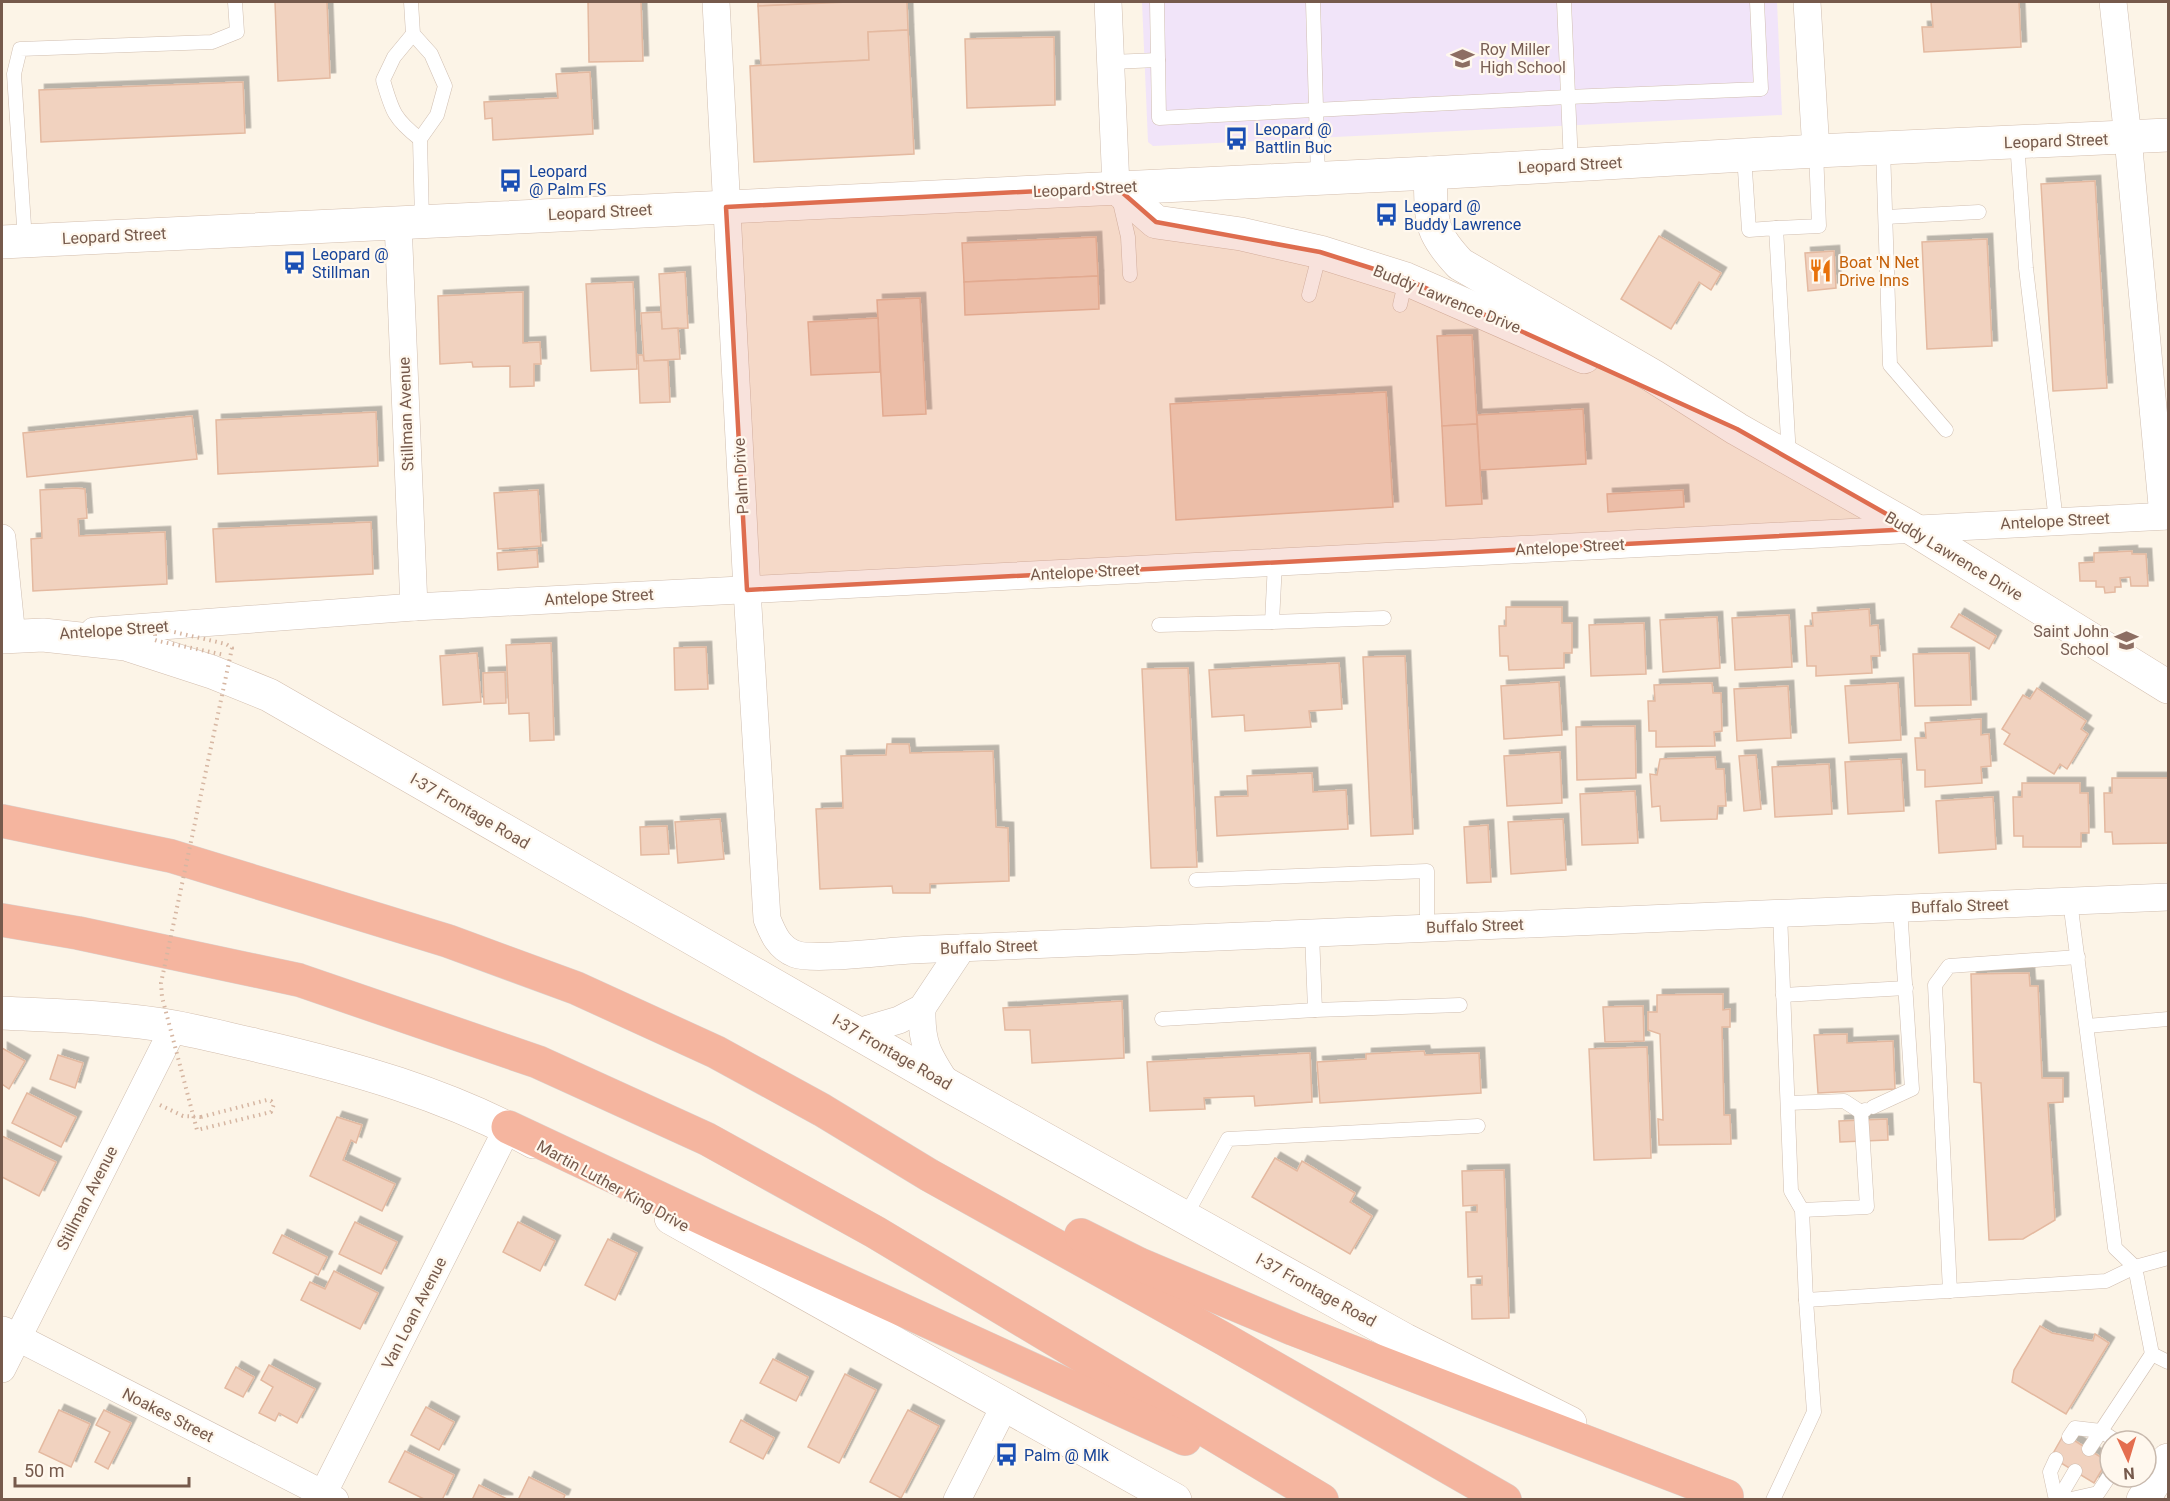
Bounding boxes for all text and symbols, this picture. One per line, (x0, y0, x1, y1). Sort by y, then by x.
place label: Roy Miller High School (1480, 40, 1566, 77)
school or university icon: Roy Miller High School (1449, 45, 1475, 71)
place label: Leopard @ Battlin Buc (1255, 120, 1332, 157)
bus stop icon: Leopard @ Battlin Buc (1224, 125, 1250, 151)
street label: Leopard Street (2004, 130, 2108, 152)
street label: Leopard Street (1517, 153, 1623, 177)
place label: Leopard @ Palm FS (529, 162, 606, 199)
bus stop icon: Leopard @ Palm FS (498, 167, 524, 193)
street label: Leopard Street (1032, 177, 1138, 201)
place label: Leopard @ Buddy Lawrence (1404, 197, 1521, 234)
street label: Leopard Street (547, 200, 653, 224)
bus stop icon: Leopard @ Buddy Lawrence (1373, 202, 1399, 228)
street label: Leopard Street (61, 224, 167, 248)
place label: Leopard @ Stillman (312, 245, 389, 282)
bus stop icon: Leopard @ Stillman (281, 250, 307, 276)
place label: Boat 'N Net Drive Inns (1839, 253, 1919, 290)
restaurant icon: Boat 'N Net Drive Inns (1808, 258, 1834, 284)
street label: Buddy Lawrence Drive (1371, 261, 1523, 337)
street label: Stillman Avenue (395, 357, 417, 471)
street label: Palm Drive (730, 437, 752, 515)
street label: Buddy Lawrence Drive (1882, 507, 2026, 605)
street label: Antelope Street (2000, 509, 2110, 533)
street label: Antelope Street (1515, 535, 1625, 559)
street label: Antelope Street (1030, 560, 1140, 584)
street label: Antelope Street (544, 585, 654, 609)
street label: Antelope Street (59, 617, 169, 643)
place label: Saint John School (2033, 622, 2109, 659)
school or university icon: Saint John School (2114, 627, 2140, 653)
street label: I-37 Frontage Road (407, 769, 533, 853)
street label: Buffalo Street (1911, 895, 2009, 917)
street label: Buffalo Street (1426, 915, 1524, 937)
street label: Buffalo Street (940, 936, 1038, 958)
street label: I-37 Frontage Road (829, 1010, 955, 1094)
street label: Martin Luther King Drive (534, 1136, 692, 1236)
street label: Stillman Avenue (53, 1143, 121, 1253)
street label: I-37 Frontage Road (1252, 1249, 1380, 1331)
street label: Van Loan Avenue (378, 1254, 450, 1372)
street label: Noakes Street (119, 1384, 217, 1446)
north arrow (2098, 1429, 2158, 1489)
bus stop icon: Palm @ Mlk (993, 1442, 1019, 1468)
place label: Palm @ Mlk (1024, 1446, 1110, 1465)
scale bar (15, 1450, 189, 1488)
text: 50 m (24, 1460, 64, 1481)
text: N (2123, 1464, 2135, 1483)

